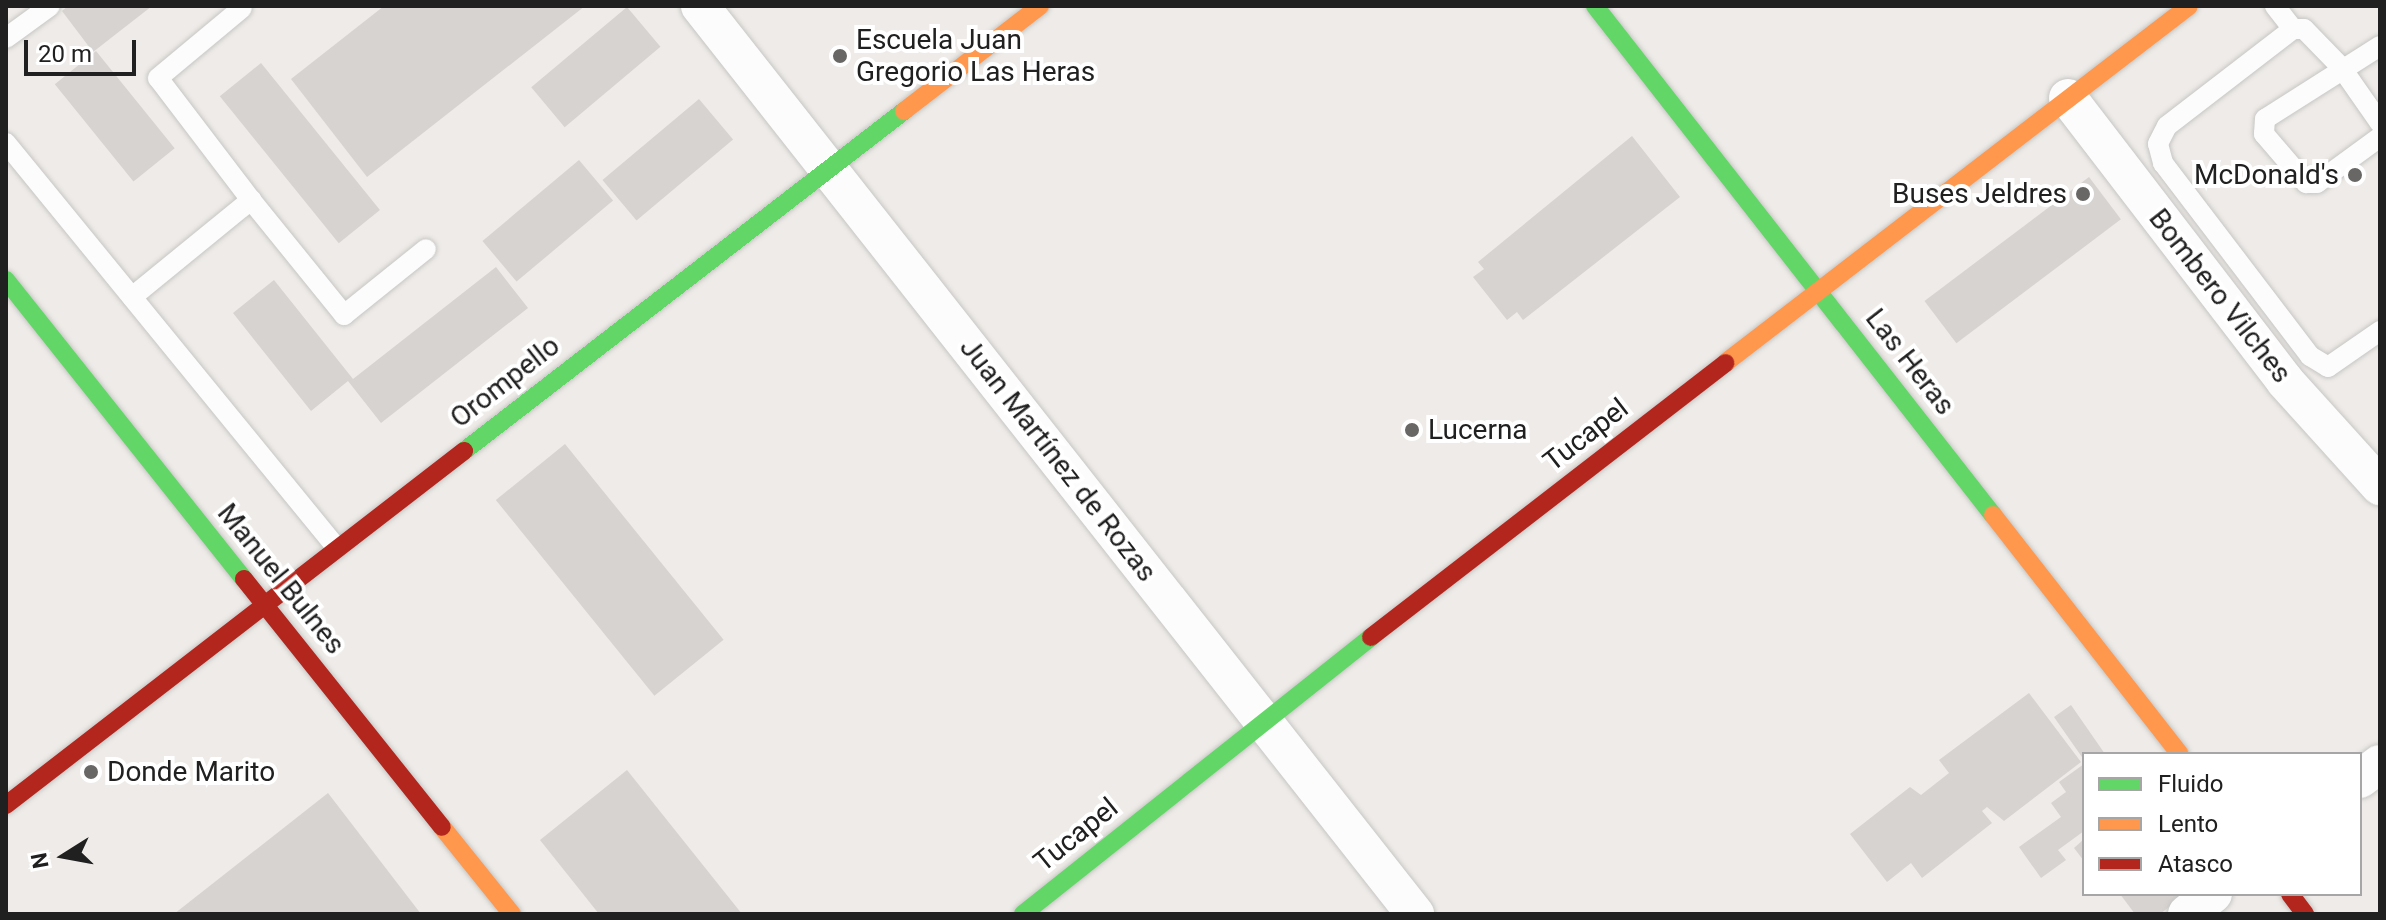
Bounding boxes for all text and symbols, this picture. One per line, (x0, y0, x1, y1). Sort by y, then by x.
place label: Escuela Juan Gregorio Las Heras (856, 23, 1095, 89)
scale bar (28, 24, 140, 74)
text: 20 m (38, 40, 92, 68)
marker: Escuela Juan Gregorio Las Heras (831, 47, 849, 65)
place label: McDonald's (2194, 158, 2339, 192)
marker: McDonald's (2346, 166, 2364, 184)
place label: Buses Jeldres (1892, 177, 2067, 211)
marker: Buses Jeldres (2074, 185, 2092, 203)
street label: Bombero Vilches (2142, 202, 2298, 390)
street label: Las Heras (1858, 302, 1962, 422)
street label: Orompello (444, 329, 566, 435)
street label: Juan Martínez de Rozas (952, 332, 1164, 588)
street label: Tucapel (1537, 392, 1635, 478)
place label: Lucerna (1428, 413, 1528, 447)
marker: Lucerna (1403, 421, 1421, 439)
street label: Manuel Bulnes (210, 497, 352, 661)
legend (2082, 752, 2362, 896)
place label: Donde Marito (107, 755, 275, 789)
marker: Donde Marito (82, 763, 100, 781)
text: Fluido (2158, 770, 2223, 798)
street label: Tucapel (1027, 791, 1125, 879)
text: Lento (2158, 810, 2218, 838)
north arrow (24, 816, 104, 896)
text: Atasco (2158, 850, 2233, 878)
text: N (26, 851, 54, 871)

